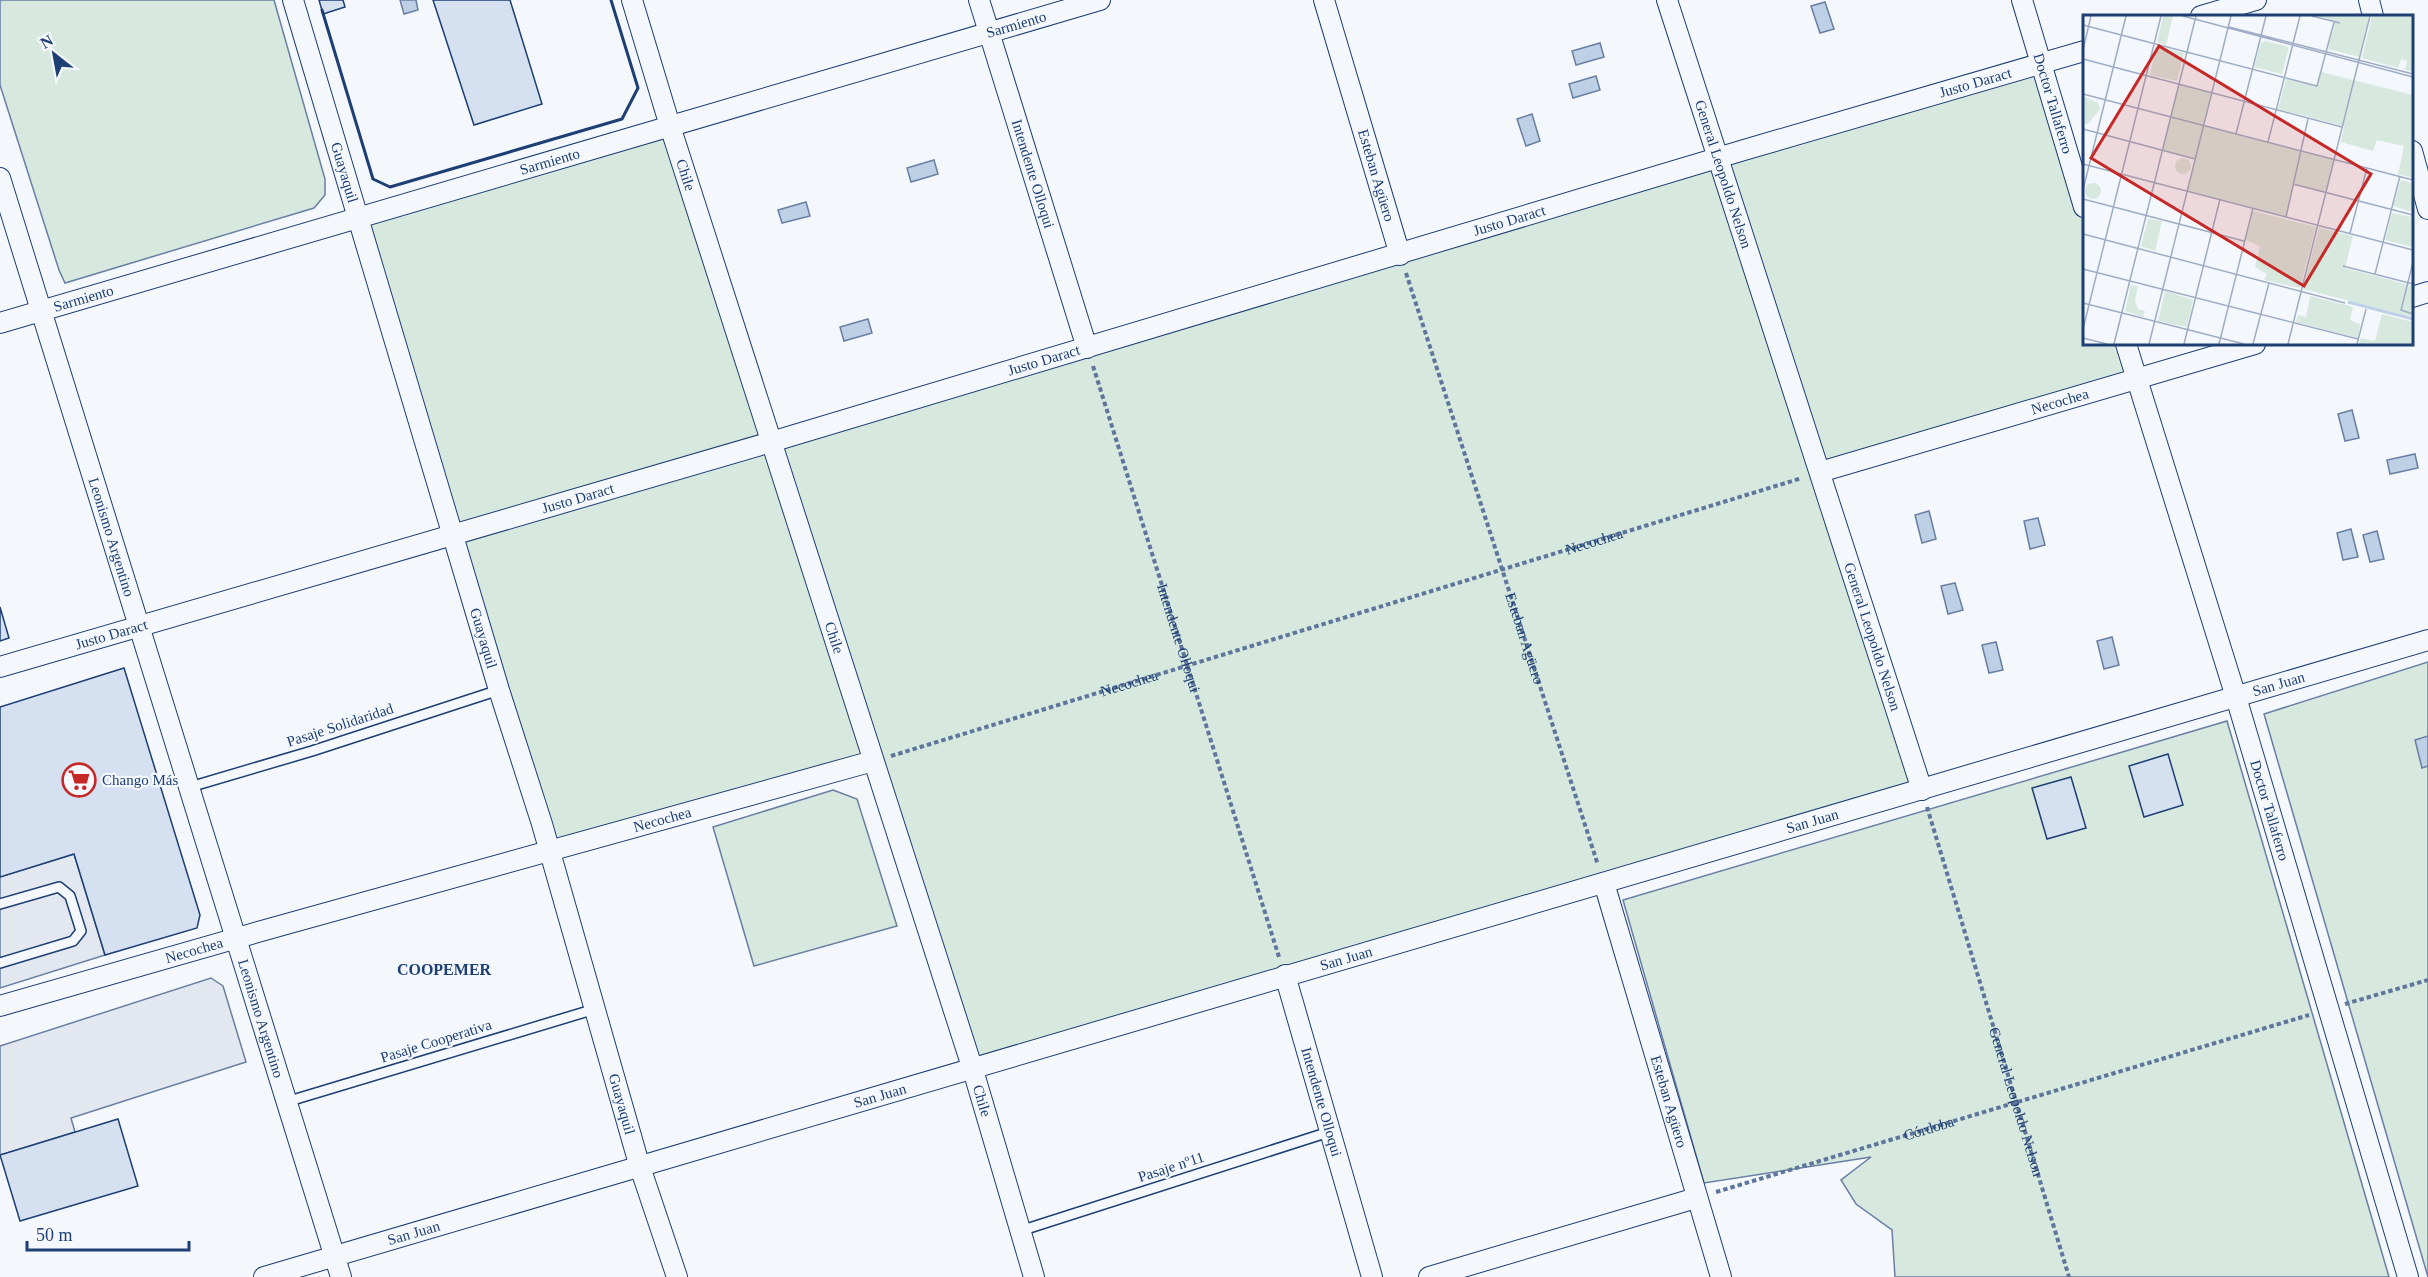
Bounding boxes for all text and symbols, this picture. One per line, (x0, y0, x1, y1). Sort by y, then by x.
street label: Sarmiento (984, 8, 1048, 41)
inset map (2083, 15, 2413, 345)
north arrow (24, 24, 84, 84)
text: N (37, 31, 56, 52)
street label: Doctor Tallaferro (2030, 51, 2076, 156)
street label: Justo Daract (1937, 64, 2014, 101)
street label: General Leopoldo Nelson (1692, 98, 1755, 251)
street label: Intendente Olloqui (1009, 118, 1057, 230)
street label: Esteban Agüero (1355, 127, 1398, 223)
street label: Guayaquil (328, 140, 361, 205)
street label: Sarmiento (518, 145, 582, 178)
street label: Chile (673, 157, 698, 193)
street label: Justo Daract (1471, 202, 1548, 239)
street label: Sarmiento (52, 282, 115, 315)
street label: Justo Daract (1006, 341, 1083, 379)
street label: Necochea (2029, 385, 2091, 417)
street label: Leonismo Argentino (85, 476, 137, 598)
street label: Justo Daract (540, 480, 617, 516)
street label: Necochea (1563, 525, 1625, 558)
street label: General Leopoldo Nelson (1841, 560, 1904, 713)
street label: Intendente Olloqui (1154, 582, 1203, 694)
street label: Esteban Agüero (1502, 590, 1547, 686)
street label: Guayaquil (467, 606, 500, 670)
street label: Justo Daract (73, 616, 150, 653)
street label: Chile (822, 620, 847, 656)
street label: Necochea (1099, 667, 1160, 700)
street label: San Juan (2250, 669, 2307, 699)
street label: Pasaje Solidaridad (285, 700, 396, 750)
street label: Doctor Tallaferro (2247, 758, 2292, 863)
supermarket icon: Chango Más (61, 762, 97, 798)
place label: Chango Más (102, 772, 178, 788)
street label: Necochea (632, 804, 693, 835)
street label: San Juan (1784, 806, 1841, 837)
street label: Necochea (164, 934, 225, 966)
street label: San Juan (1318, 943, 1375, 974)
street label: Leonismo Argentino (235, 957, 287, 1080)
district label: COOPEMER (397, 961, 492, 978)
street label: Pasaje Cooperativa (378, 1016, 494, 1066)
street label: General Leopoldo Nelson (1986, 1025, 2046, 1179)
street label: Intendente Olloqui (1298, 1045, 1345, 1158)
street label: Esteban Agüero (1648, 1054, 1690, 1150)
street label: Guayaquil (606, 1072, 638, 1136)
street label: San Juan (852, 1080, 908, 1111)
street label: Chile (970, 1083, 994, 1119)
street label: Córdoba (1902, 1113, 1956, 1144)
street label: Pasaje nº11 (1136, 1149, 1206, 1185)
scale bar (27, 1214, 189, 1252)
street label: San Juan (386, 1218, 442, 1248)
text: 50 m (36, 1225, 73, 1245)

